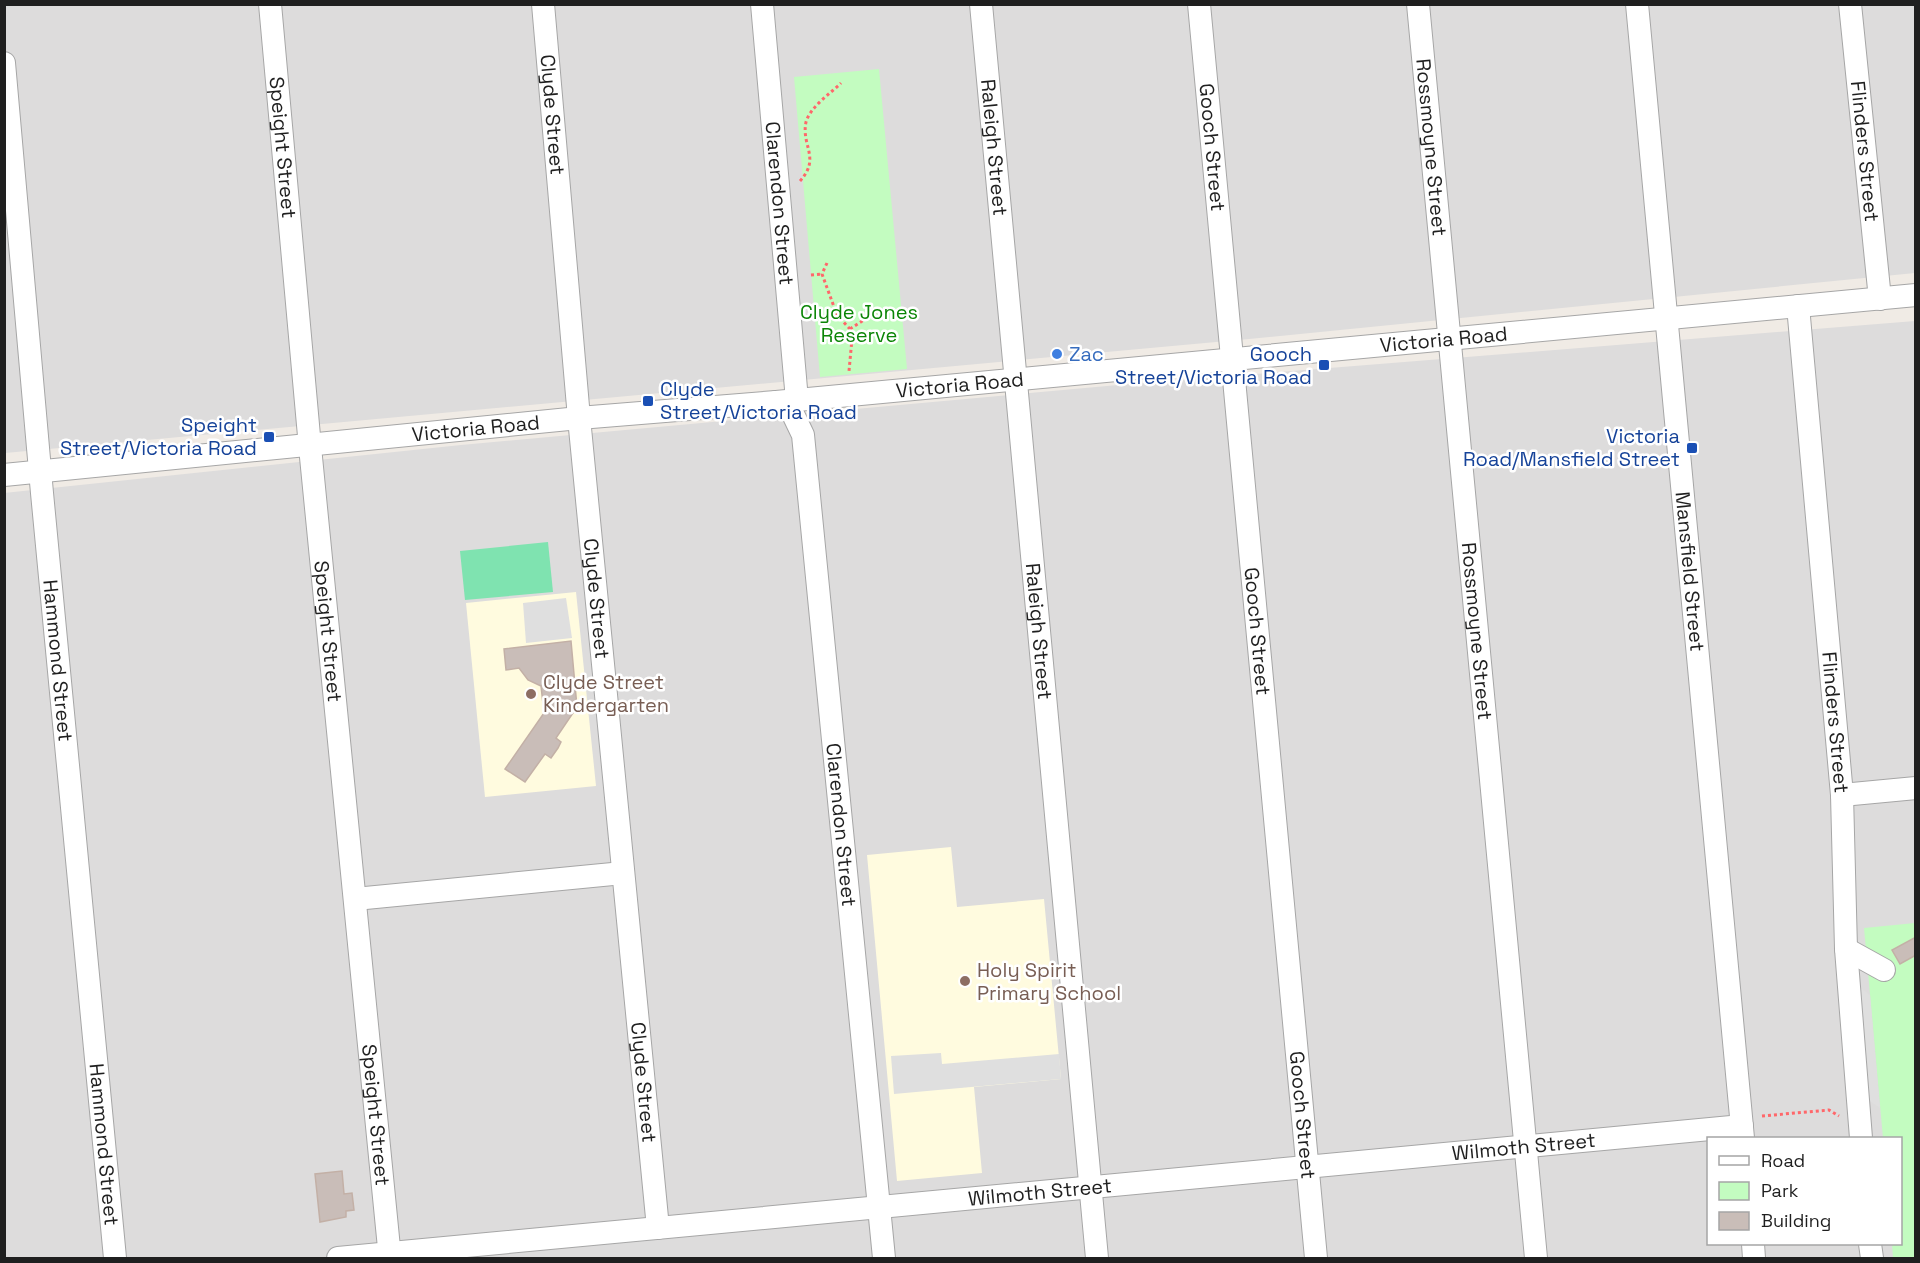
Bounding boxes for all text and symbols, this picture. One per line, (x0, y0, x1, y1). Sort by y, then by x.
street label: Clyde Street (534, 53, 571, 176)
street label: Rossmoyne Street (1410, 57, 1453, 237)
street label: Speight Street (264, 75, 302, 219)
street label: Raleigh Street (975, 78, 1014, 217)
street label: Flinders Street (1845, 79, 1885, 223)
street label: Gooch Street (1193, 82, 1231, 213)
street label: Clarendon Street (759, 120, 800, 286)
park label: Clyde Jones Reserve (800, 299, 918, 348)
street label: Victoria Road (1379, 320, 1509, 358)
place label: Zac (1069, 341, 1104, 367)
place label: Gooch Street/Victoria Road (1115, 341, 1312, 390)
marker: Zac (1050, 347, 1064, 361)
marker: Gooch Street/Victoria Road (1317, 358, 1331, 372)
street label: Victoria Road (895, 366, 1025, 404)
place label: Clyde Street/Victoria Road (660, 376, 857, 425)
marker: Clyde Street/Victoria Road (641, 394, 655, 408)
street label: Victoria Road (411, 409, 541, 448)
place label: Speight Street/Victoria Road (60, 412, 257, 461)
place label: Victoria Road/Mansfield Street (1463, 423, 1680, 472)
marker: Speight Street/Victoria Road (262, 430, 276, 444)
marker: Victoria Road/Mansfield Street (1685, 441, 1699, 455)
street label: Mansfield Street (1670, 490, 1710, 653)
street label: Clyde Street (578, 537, 615, 660)
street label: Rossmoyne Street (1456, 541, 1498, 721)
street label: Speight Street (308, 559, 348, 703)
street label: Raleigh Street (1020, 562, 1058, 701)
street label: Gooch Street (1239, 566, 1276, 696)
street label: Hammond Street (37, 578, 79, 743)
street label: Flinders Street (1816, 651, 1855, 794)
place label: Clyde Street Kindergarten (543, 669, 669, 718)
marker: Clyde Street Kindergarten (524, 687, 538, 701)
street label: Clarendon Street (820, 742, 862, 908)
place label: Holy Spirit Primary School (977, 957, 1121, 1006)
marker: Holy Spirit Primary School (958, 974, 972, 988)
street label: Clyde Street (625, 1021, 663, 1144)
street label: Speight Street (356, 1043, 396, 1187)
street label: Gooch Street (1284, 1050, 1322, 1180)
street label: Hammond Street (83, 1062, 125, 1227)
street label: Wilmoth Street (1451, 1127, 1597, 1166)
legend (1707, 1137, 1902, 1245)
text: Road (1761, 1149, 1805, 1172)
street label: Wilmoth Street (967, 1172, 1113, 1212)
text: Park (1761, 1179, 1799, 1202)
text: Building (1761, 1209, 1831, 1232)

